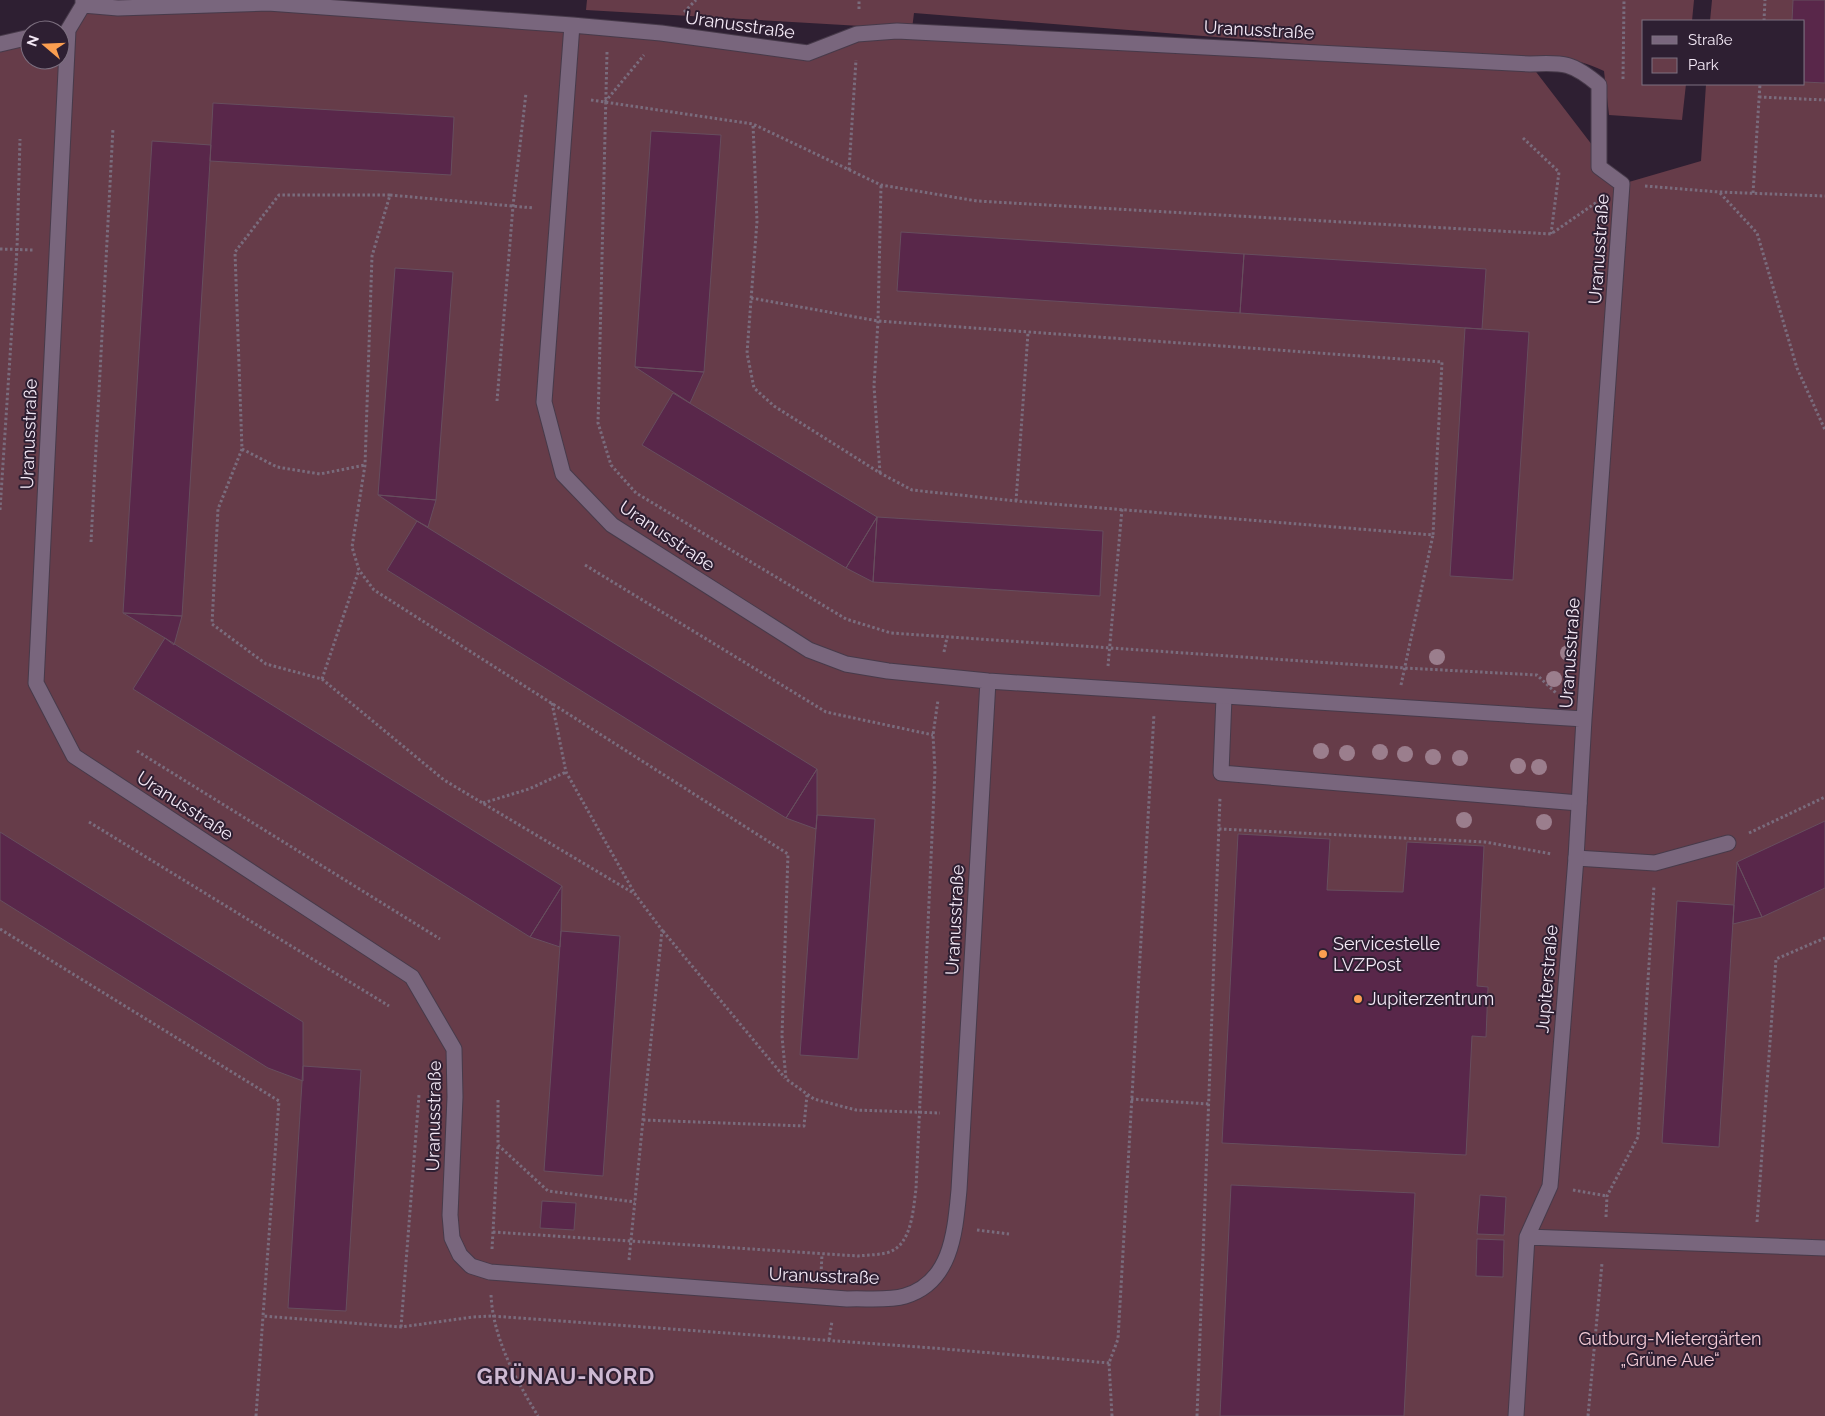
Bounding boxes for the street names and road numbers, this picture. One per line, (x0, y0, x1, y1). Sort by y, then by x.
street label: Uranusstraße (684, 6, 797, 43)
street label: Uranusstraße (1203, 16, 1315, 43)
street label: Uranusstraße (1584, 193, 1613, 305)
street label: Uranusstraße (16, 378, 41, 490)
street label: Uranusstraße (615, 496, 719, 575)
street label: Uranusstraße (1555, 597, 1584, 709)
street label: Uranusstraße (133, 767, 238, 845)
street label: Uranusstraße (941, 864, 968, 976)
street label: Jupiterstraße (1531, 924, 1562, 1034)
street label: Uranusstraße (422, 1060, 445, 1172)
street label: Uranusstraße (768, 1263, 880, 1288)

